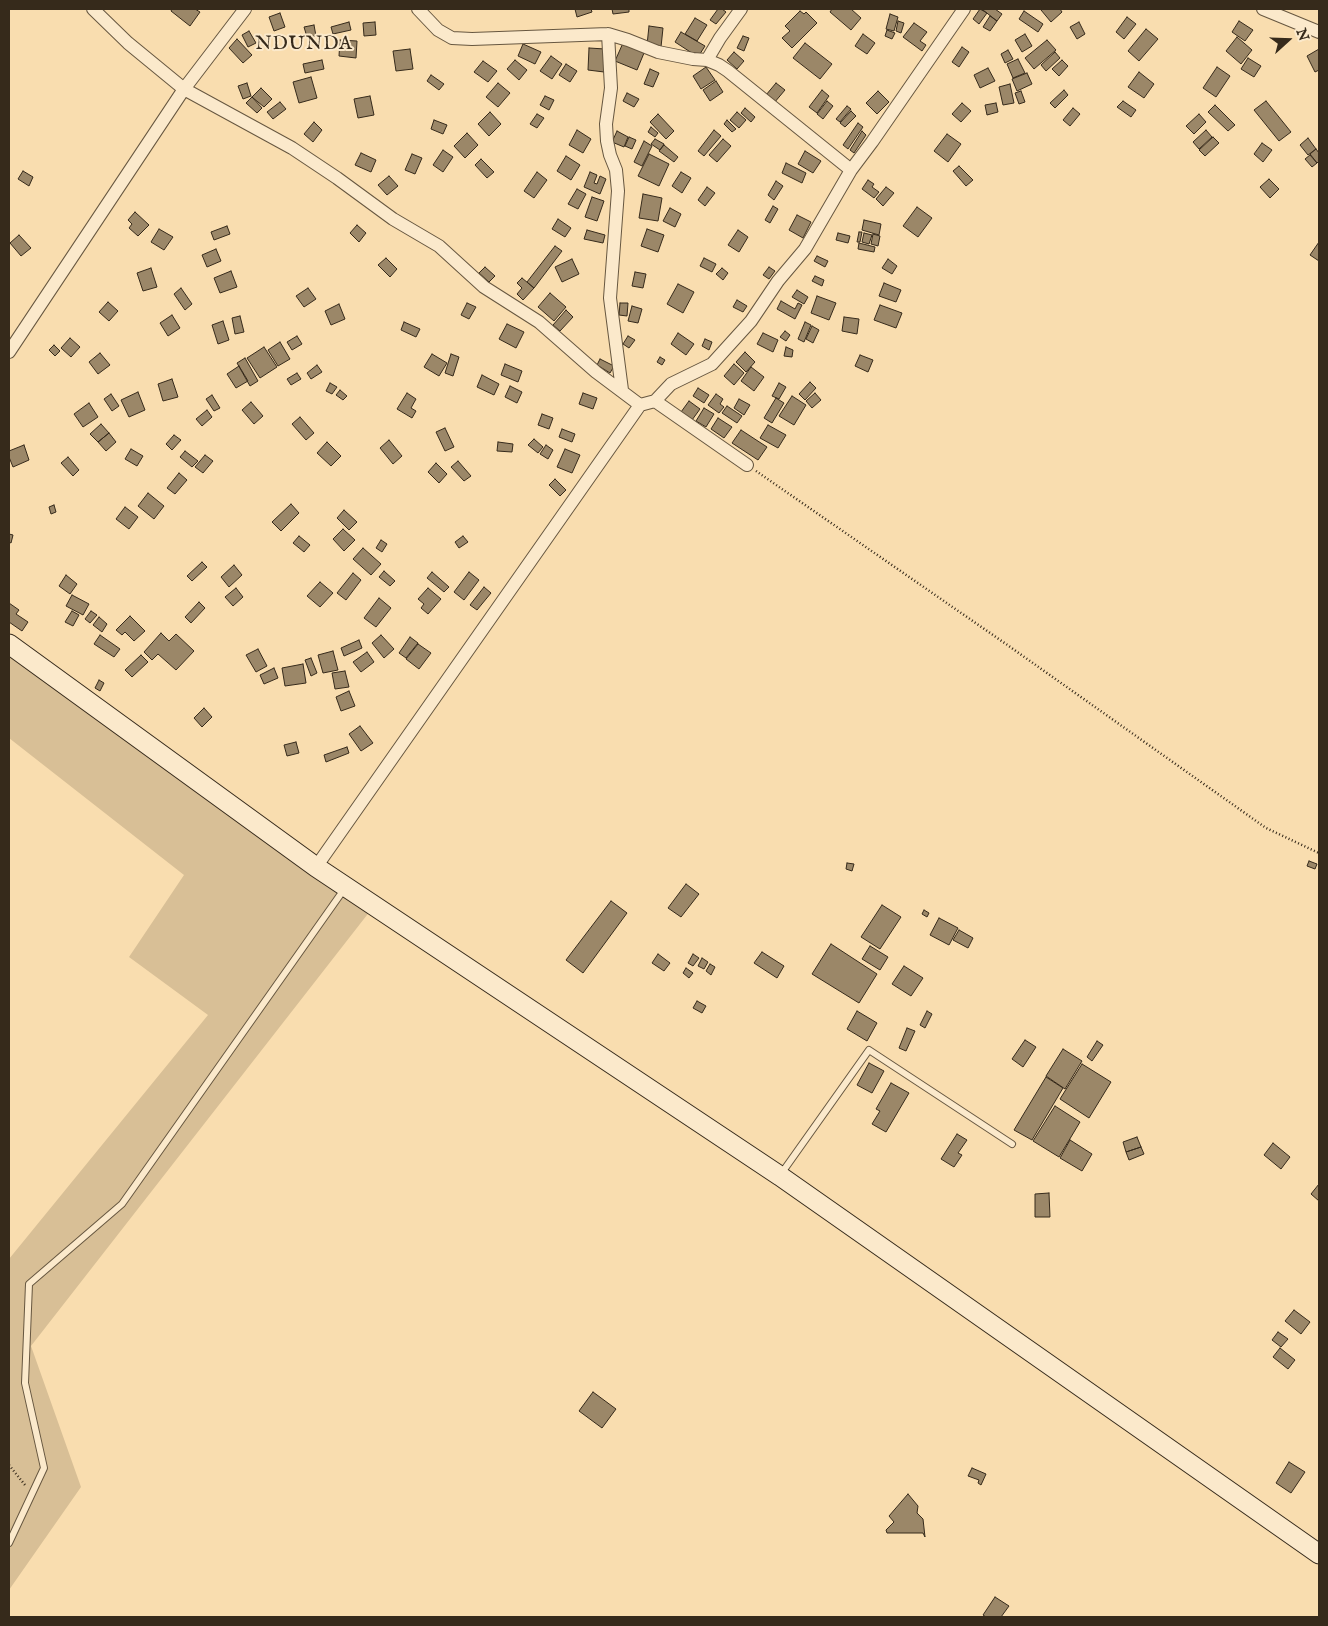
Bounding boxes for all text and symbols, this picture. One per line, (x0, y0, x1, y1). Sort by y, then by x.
north arrow (1263, 15, 1313, 65)
text: N (1292, 26, 1313, 44)
district label: NDUNDA (254, 34, 354, 56)

